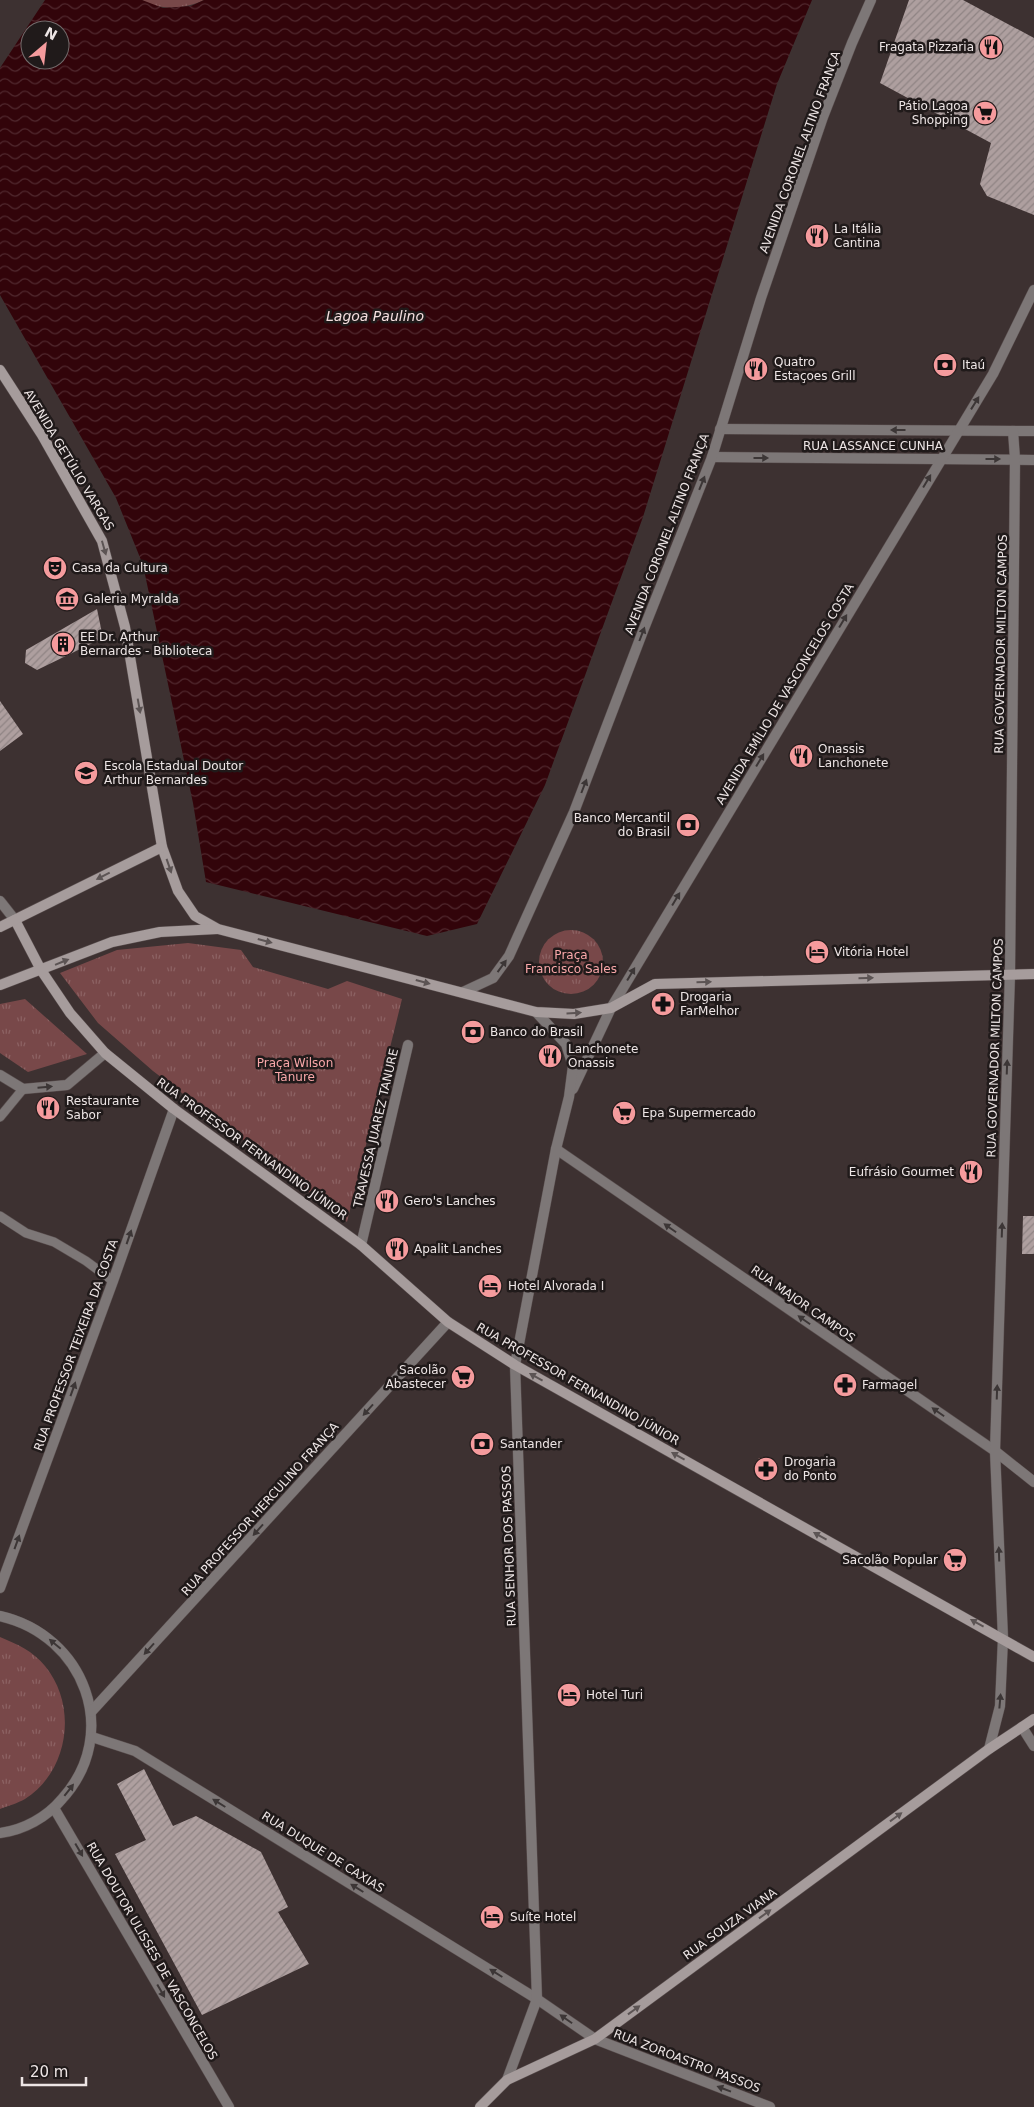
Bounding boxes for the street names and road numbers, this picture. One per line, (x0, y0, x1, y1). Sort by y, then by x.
street label: AVENIDA CORONEL ALTINO FRANÇA (757, 48, 844, 255)
street label: AVENIDA GETÚLIO VARGAS (21, 386, 118, 533)
street label: AVENIDA CORONEL ALTINO FRANÇA (622, 431, 712, 637)
street label: RUA LASSANCE CUNHA (803, 439, 944, 453)
street label: RUA GOVERNADOR MILTON CAMPOS (992, 534, 1010, 754)
street label: AVENIDA EMÍLIO DE VASCONCELOS COSTA (712, 580, 857, 807)
street label: RUA GOVERNADOR MILTON CAMPOS (984, 938, 1006, 1158)
street label: TRAVESSA JUAREZ TANURE (351, 1047, 401, 1210)
street label: RUA PROFESSOR FERNANDINO JÚNIOR (154, 1074, 351, 1223)
street label: RUA PROFESSOR TEIXEIRA DA COSTA (31, 1236, 121, 1453)
street label: RUA MAJOR CAMPOS (748, 1263, 858, 1345)
street label: RUA PROFESSOR FERNANDINO JÚNIOR (474, 1319, 683, 1448)
street label: RUA PROFESSOR HERCULINO FRANÇA (179, 1419, 342, 1598)
street label: RUA SENHOR DOS PASSOS (499, 1465, 519, 1627)
street label: RUA DUQUE DE CAXIAS (259, 1809, 387, 1895)
street label: RUA DOUTOR ULISSES DE VASCONCELOS (84, 1840, 220, 2062)
street label: RUA SOUZA VIANA (681, 1885, 780, 1963)
street label: RUA ZOROASTRO PASSOS (612, 2026, 762, 2096)

